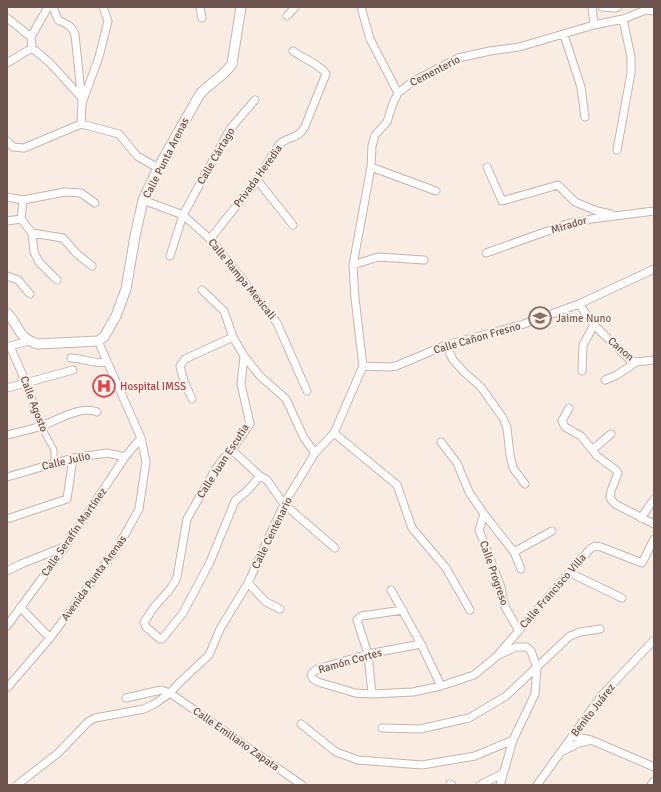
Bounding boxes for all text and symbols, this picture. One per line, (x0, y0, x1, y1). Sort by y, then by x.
street label: Cementerio (408, 53, 462, 89)
street label: Calle Punta Arenas (140, 115, 192, 200)
street label: Calle Cártago (194, 125, 238, 187)
street label: Privada Heredia (231, 142, 285, 210)
street label: Mirador (549, 213, 589, 237)
street label: Calle Rampa Mexicali (205, 236, 279, 322)
school or university icon: Jaime Nuno (527, 305, 553, 331)
place label: Jaime Nuno (556, 312, 611, 325)
street label: Calle Cañon Fresno (432, 319, 522, 357)
street label: Canon (605, 334, 637, 364)
hospital icon: Hospital IMSS (91, 373, 117, 399)
street label: Calle Agosto (17, 374, 51, 434)
place label: Hospital IMSS (120, 380, 186, 393)
street label: Calle Juan Escutia (194, 421, 252, 501)
street label: Calle Julio (41, 449, 92, 473)
street label: Calle Serafín Martínez (39, 485, 110, 579)
street label: Calle Centenario (249, 495, 295, 571)
street label: Avenida Punta Arenas (59, 533, 129, 623)
street label: Calle Progreso (477, 539, 511, 607)
street label: Calle Francisco Villa (517, 551, 589, 631)
street label: Ramón Cortes (317, 646, 384, 676)
street label: Benito Juárez (568, 681, 618, 739)
street label: Calle Emiliano Zapata (190, 704, 282, 774)

